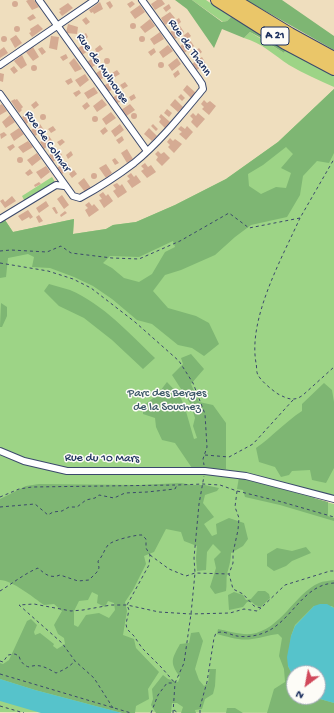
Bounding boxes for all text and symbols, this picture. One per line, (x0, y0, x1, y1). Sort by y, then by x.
street label: Rue de Thann (164, 17, 214, 79)
road number: A 21 (261, 27, 289, 45)
street label: Rue de Mulhouse (72, 31, 132, 107)
street label: Rue de Colmar (21, 108, 73, 176)
park label: Parc des Berges de la Souchez (128, 387, 206, 415)
street label: Rue du 10 Mars (65, 451, 139, 467)
north arrow (286, 665, 326, 705)
text: N (294, 687, 306, 701)

